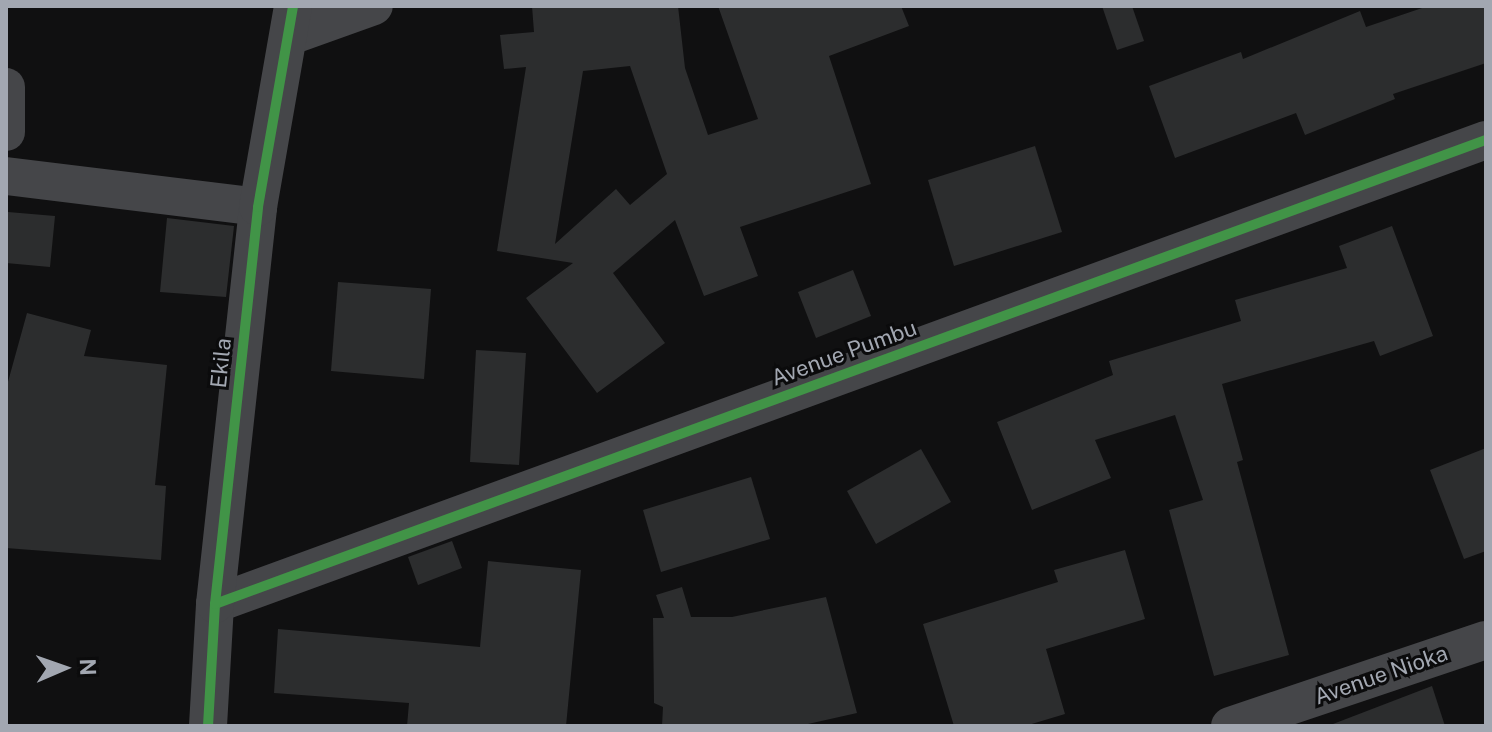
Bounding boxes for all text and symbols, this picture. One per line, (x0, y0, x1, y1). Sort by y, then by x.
street label: Avenue Pumbu (768, 314, 920, 392)
street label: Ekila (205, 337, 237, 389)
north arrow (24, 628, 104, 708)
street label: Avenue Nioka (1311, 640, 1451, 710)
text: N (75, 658, 101, 676)

